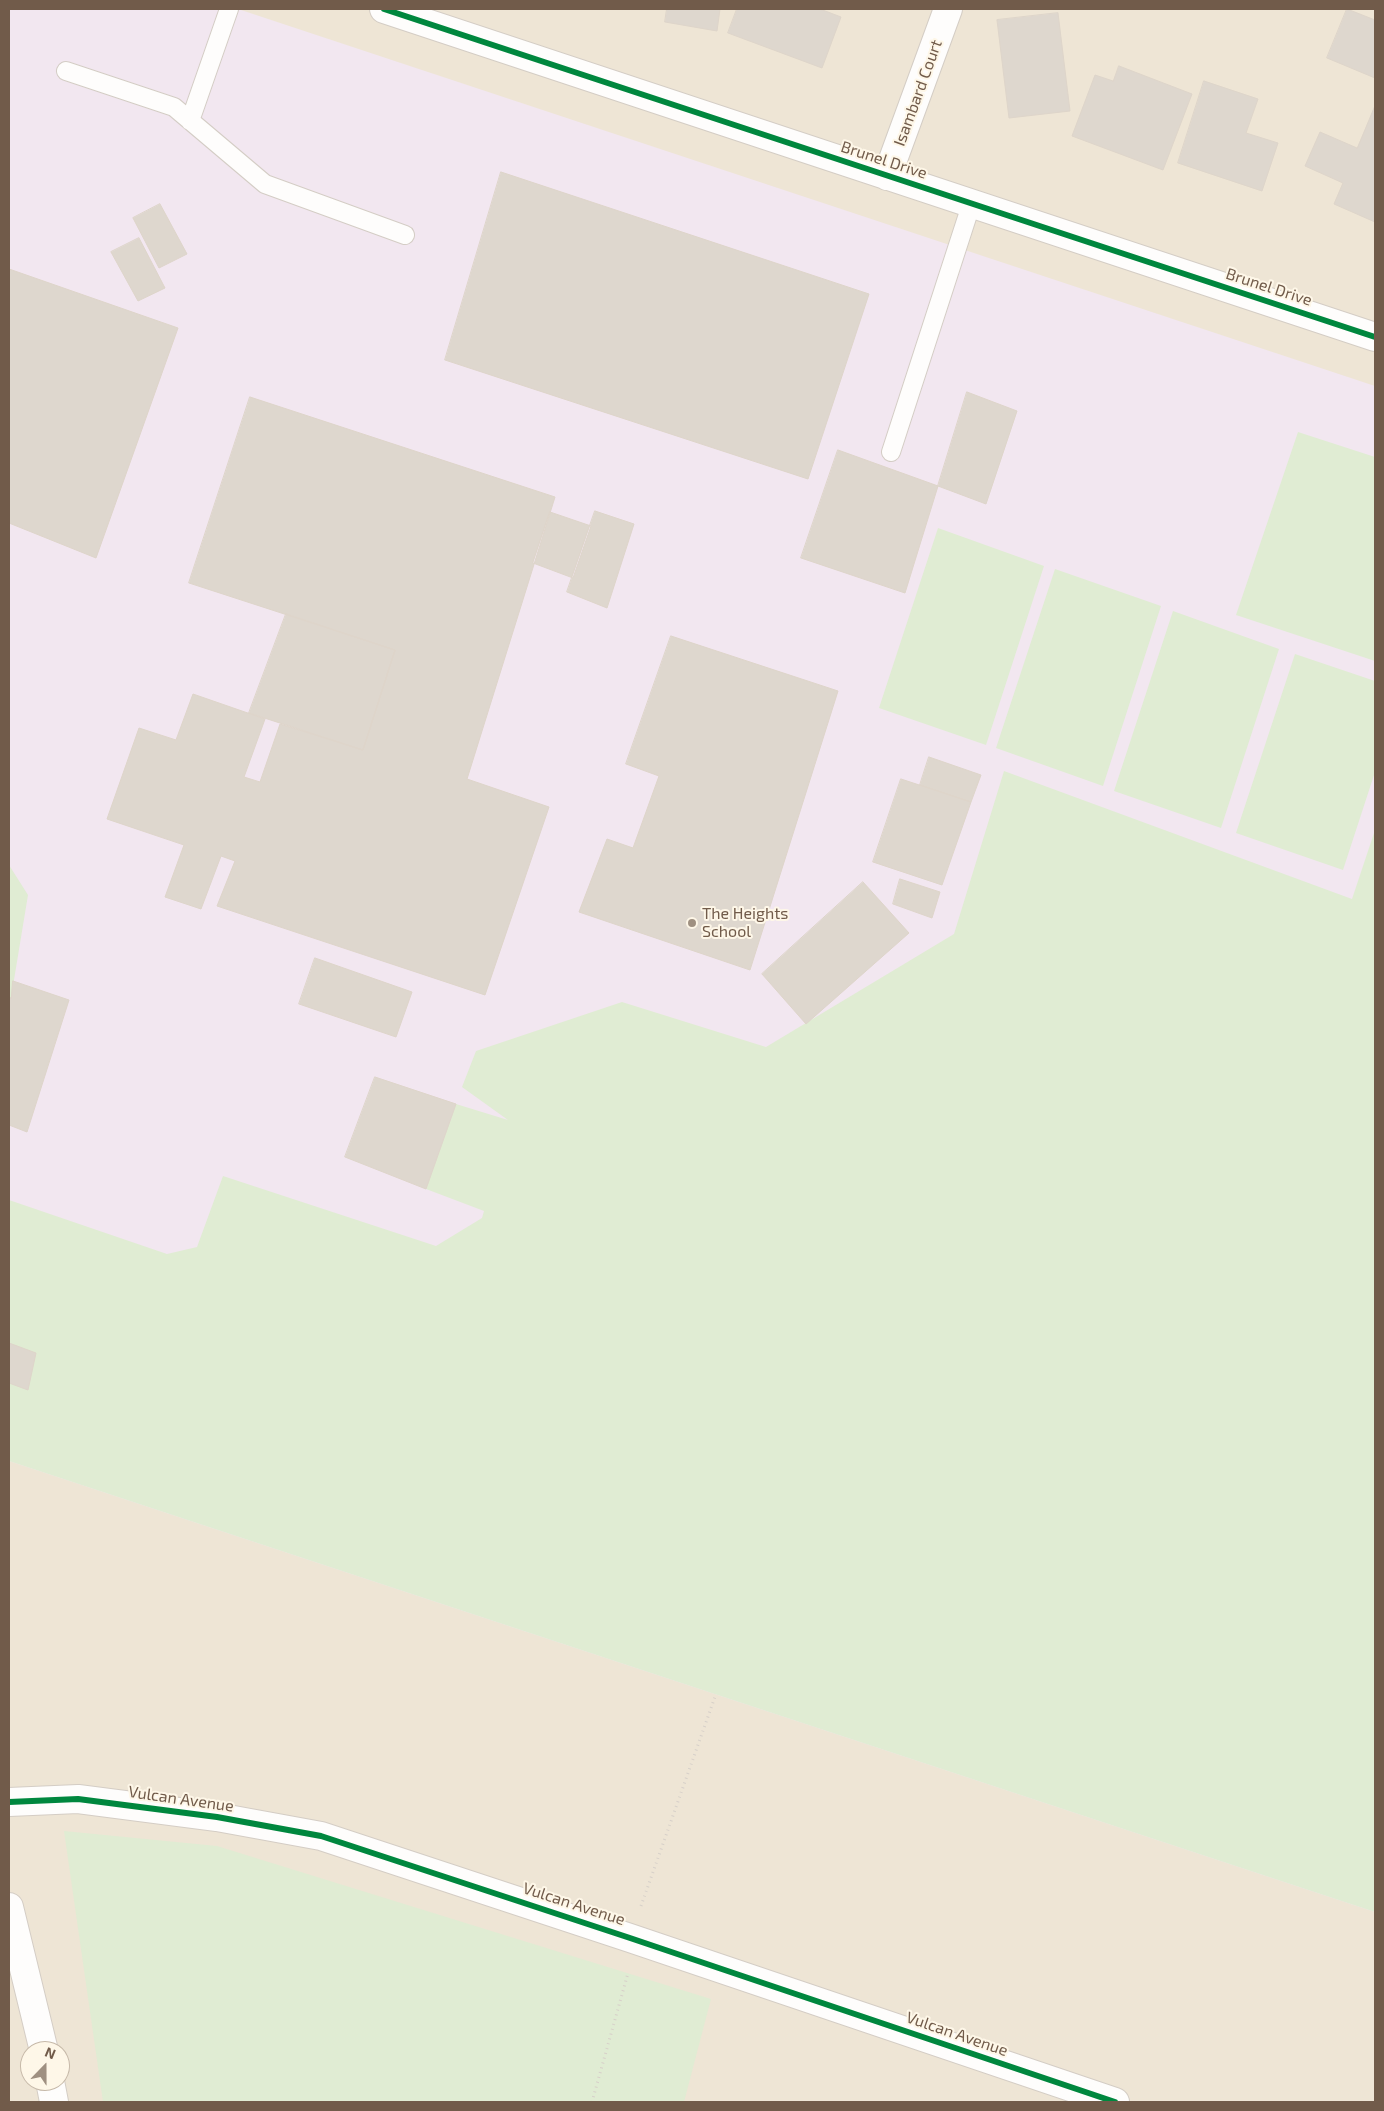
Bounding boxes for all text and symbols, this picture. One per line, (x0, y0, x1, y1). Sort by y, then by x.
street label: Isambard Court (890, 37, 946, 149)
street label: Brunel Drive (838, 137, 930, 183)
street label: Brunel Drive (1223, 264, 1315, 310)
place label: The Heights School (702, 904, 788, 942)
marker: The Heights School (686, 917, 698, 929)
street label: Vulcan Avenue (127, 1782, 235, 1816)
street label: Vulcan Avenue (520, 1878, 628, 1930)
street label: Vulcan Avenue (904, 2008, 1010, 2060)
north arrow (20, 2041, 70, 2091)
text: N (43, 2043, 58, 2062)

